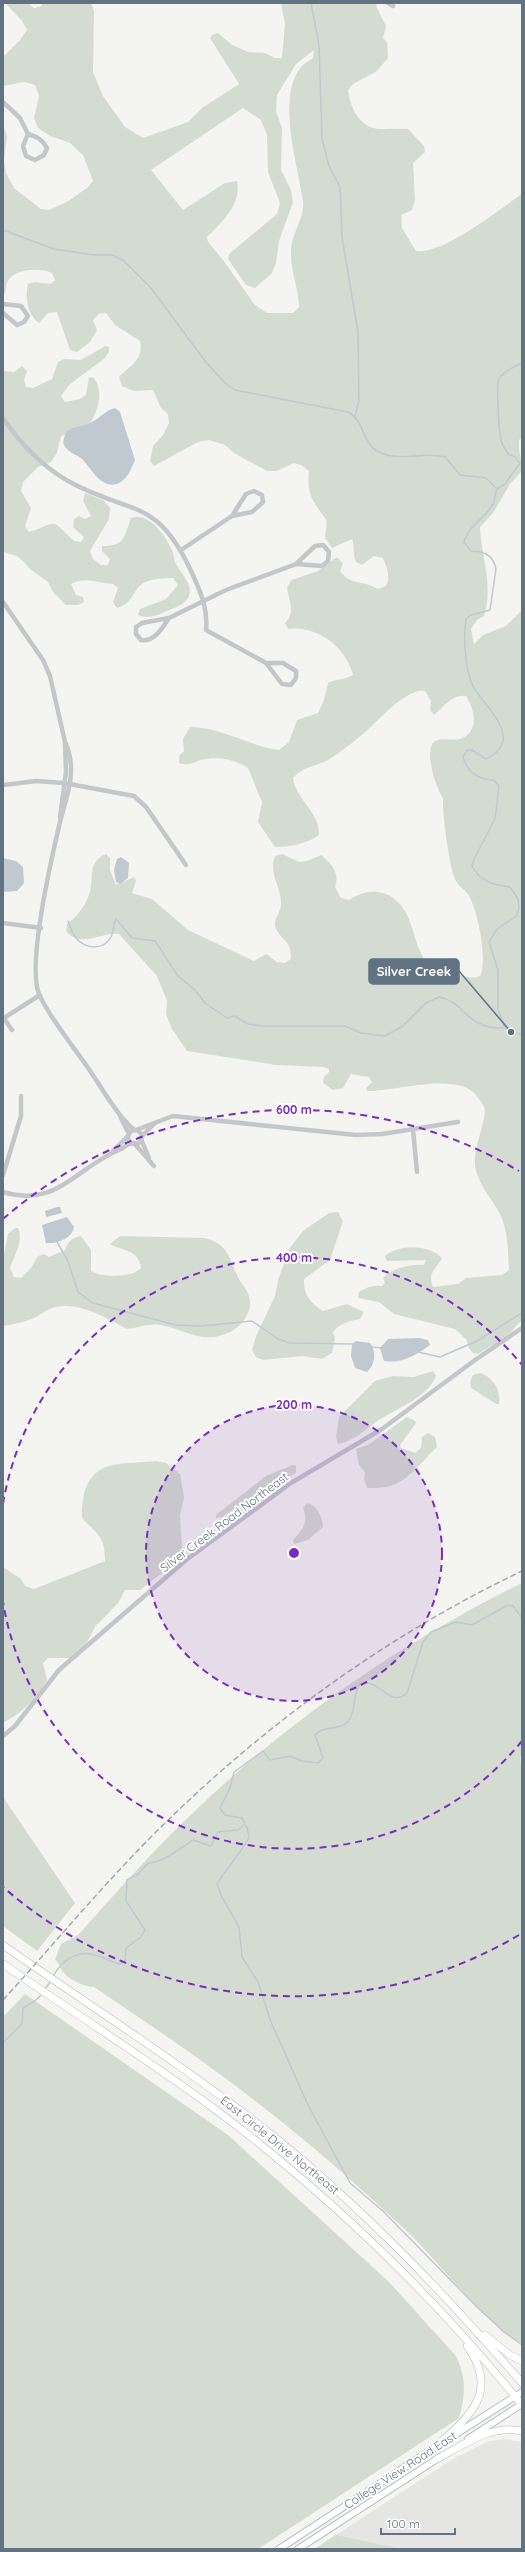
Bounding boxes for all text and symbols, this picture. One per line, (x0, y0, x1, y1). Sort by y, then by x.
callout: Silver Creek (369, 959, 459, 984)
text: Silver Creek (377, 963, 451, 979)
text: 600 m (276, 1102, 312, 1117)
text: 400 m (276, 1250, 312, 1265)
text: 200 m (276, 1397, 312, 1412)
street label: Silver Creek Road Northeast (157, 1469, 291, 1575)
centre of rings (287, 1546, 301, 1560)
street label: East Circle Drive Northeast (218, 2093, 342, 2197)
street label: College View Road East (341, 2428, 459, 2512)
scale bar (381, 2510, 455, 2536)
text: 100 m (387, 2516, 420, 2531)

